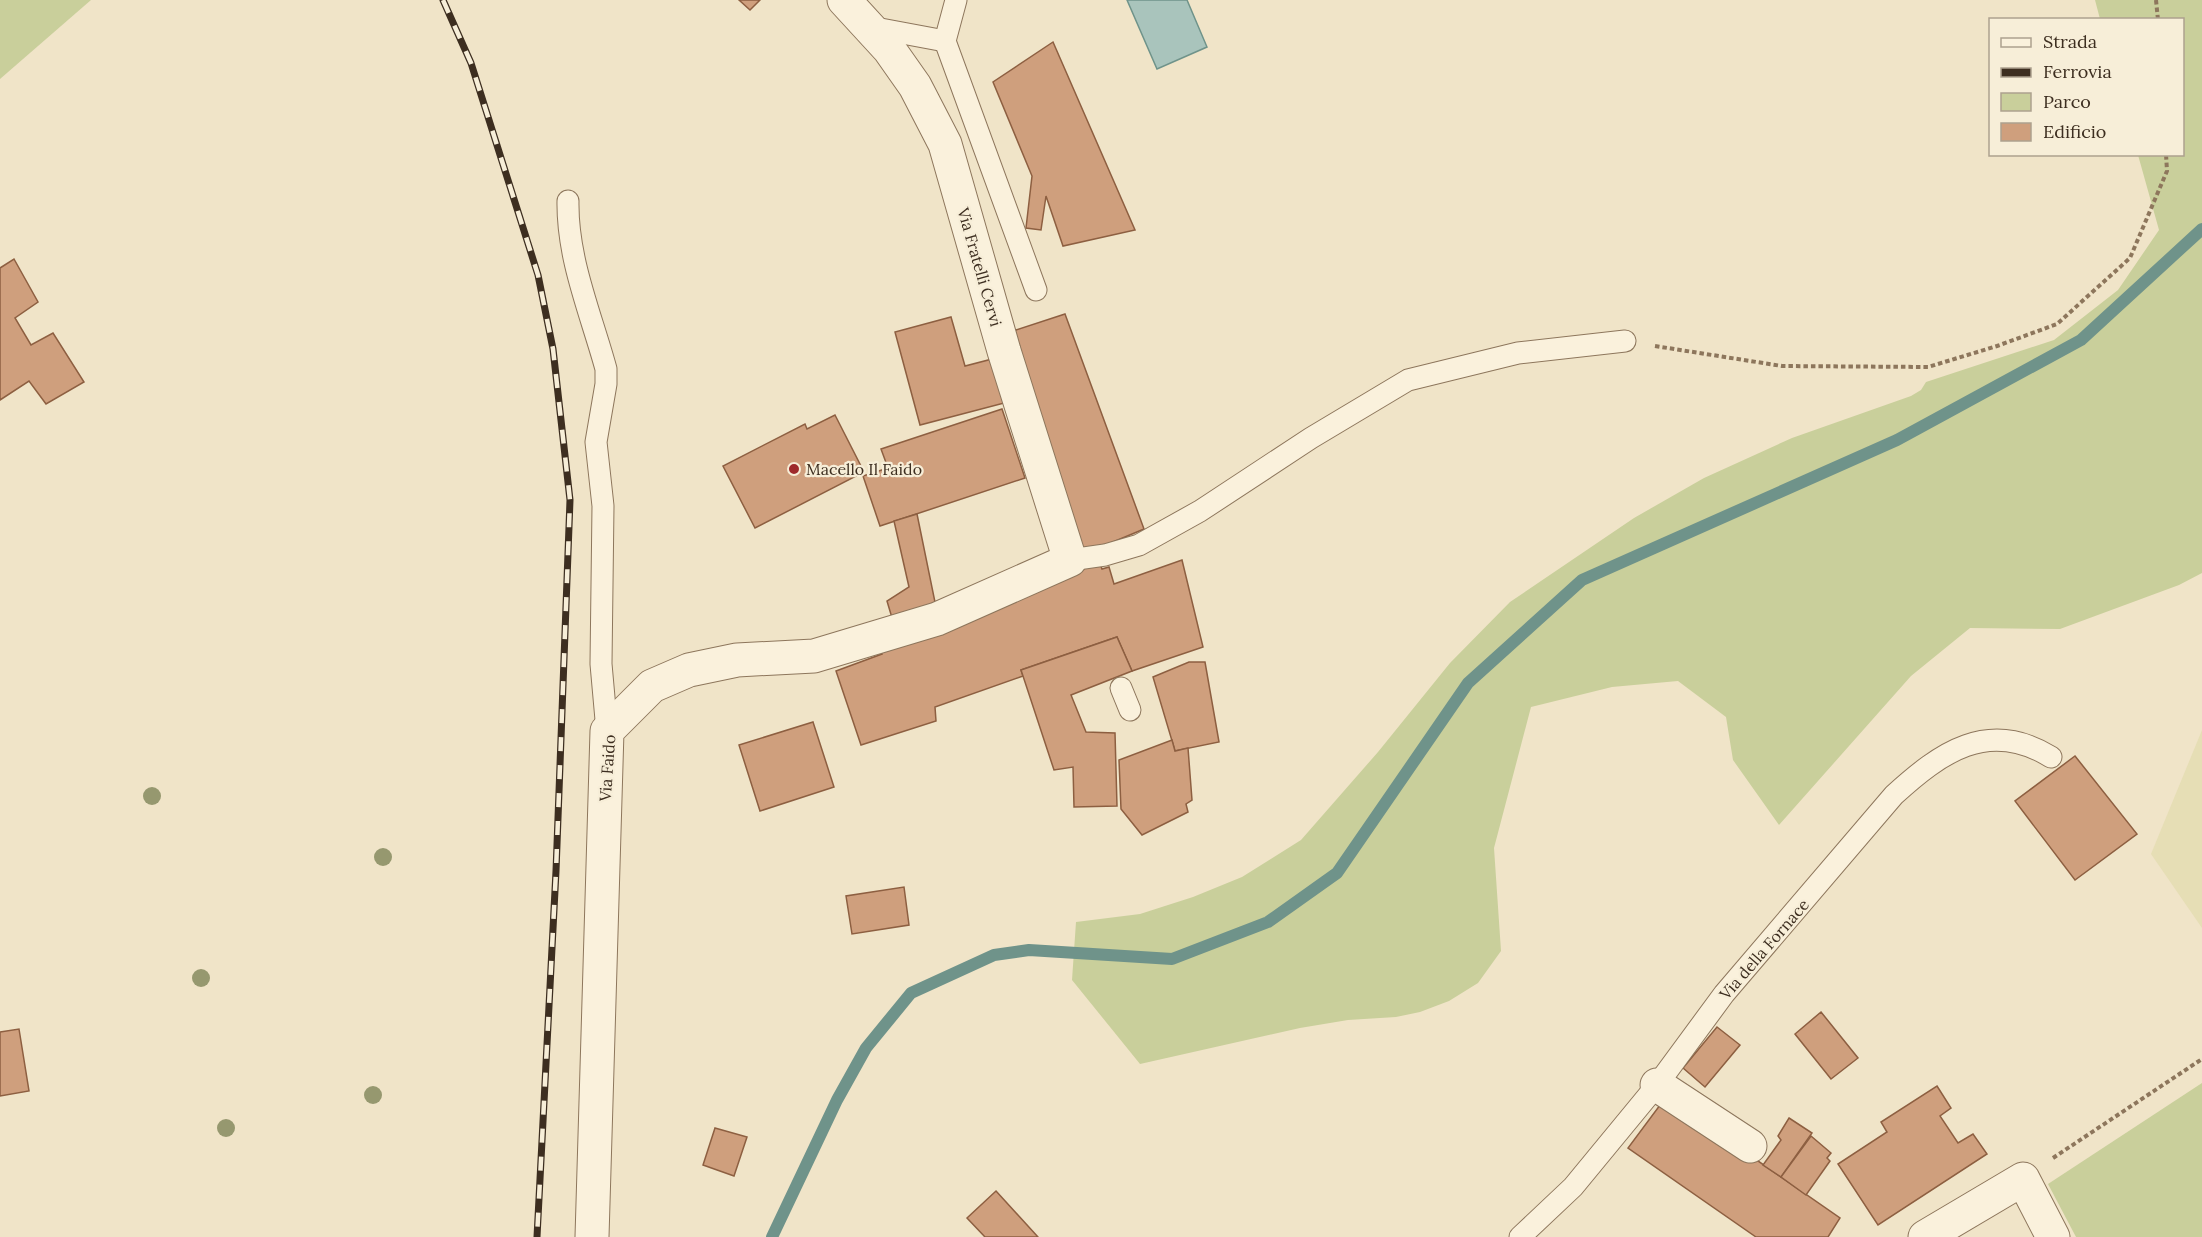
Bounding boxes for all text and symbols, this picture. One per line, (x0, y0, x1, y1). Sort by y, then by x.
legend (1989, 18, 2184, 156)
text: Strada (2043, 30, 2097, 53)
text: Ferrovia (2043, 60, 2112, 83)
text: Parco (2043, 90, 2091, 113)
text: Edificio (2043, 120, 2106, 143)
street label: Via Fratelli Cervi (953, 204, 1006, 329)
place label: Macello Il Faido (806, 459, 922, 479)
marker: Macello Il Faido (787, 462, 801, 476)
street label: Via Faido (595, 734, 619, 803)
street label: Via della Fornace (1714, 894, 1813, 1004)

